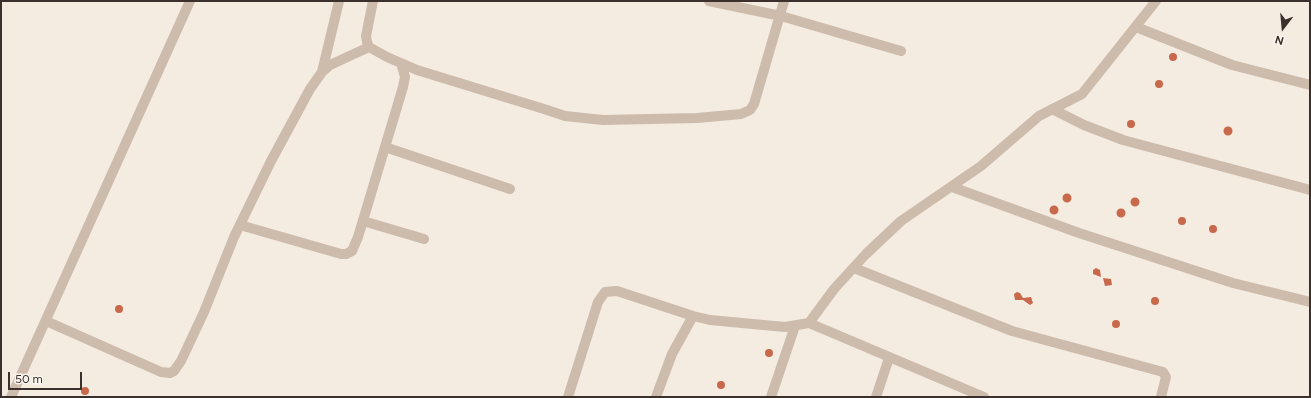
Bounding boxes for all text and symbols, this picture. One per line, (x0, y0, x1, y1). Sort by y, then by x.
north arrow (1263, 8, 1303, 48)
text: N (1274, 33, 1285, 47)
scale bar (10, 364, 84, 390)
text: 50 m (15, 372, 43, 386)

